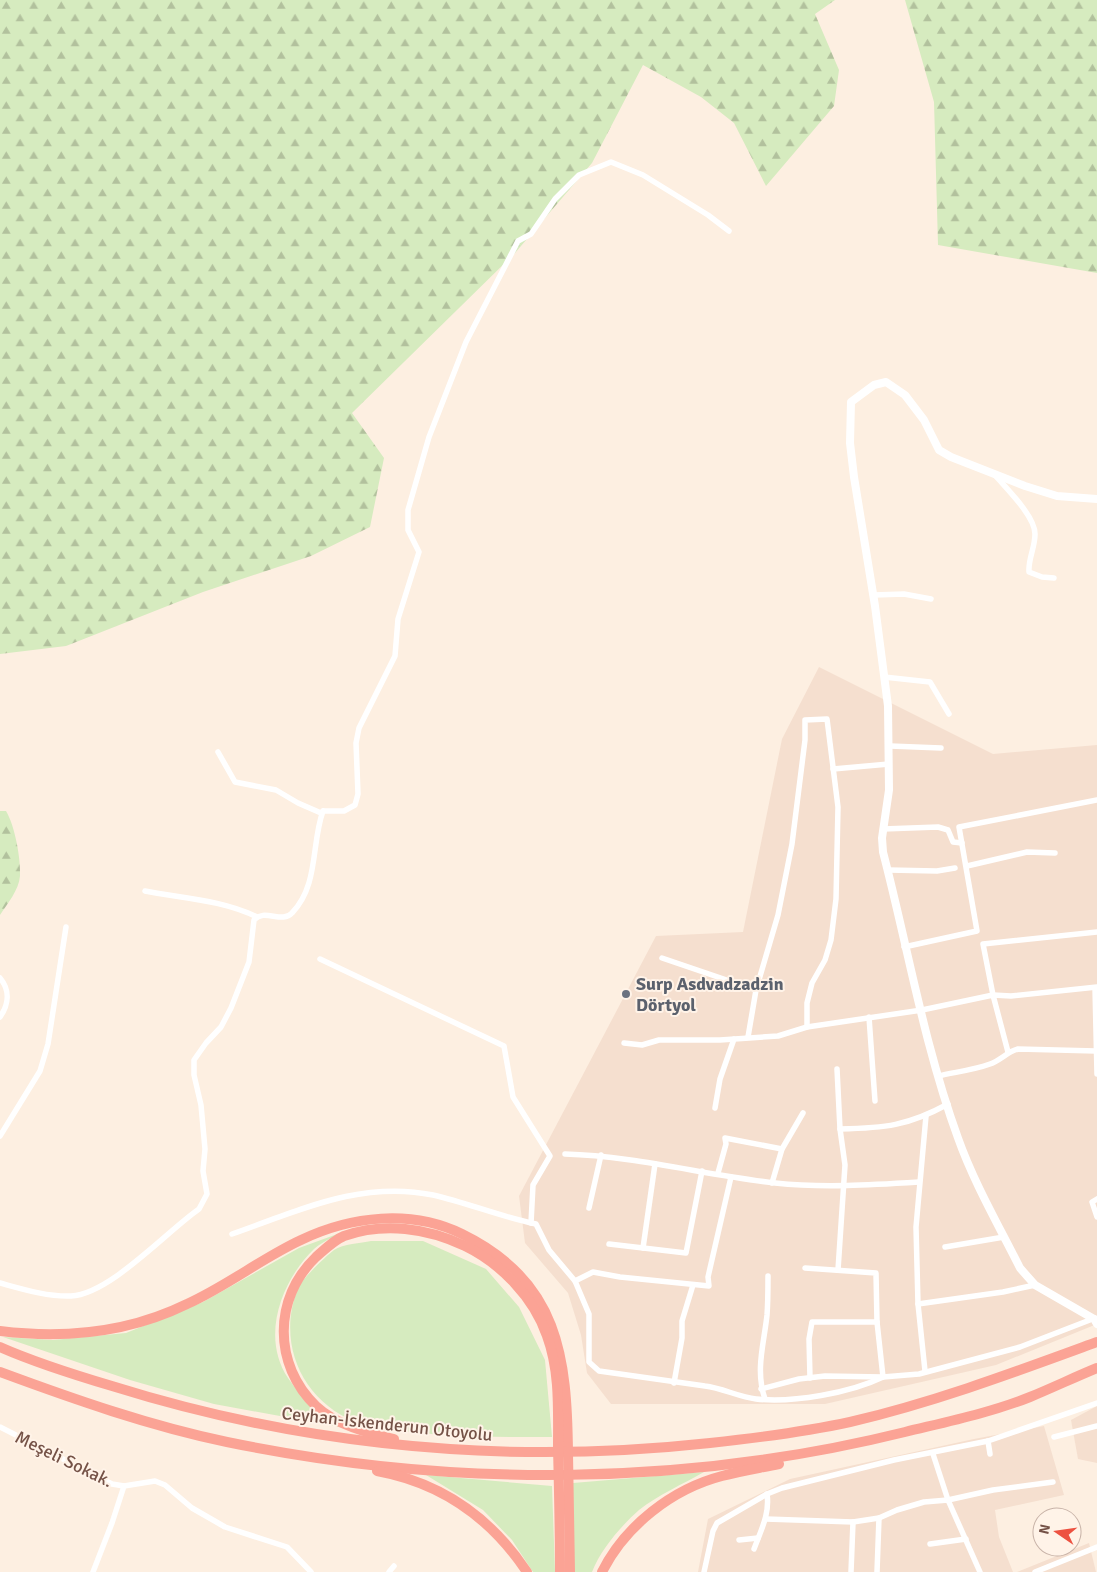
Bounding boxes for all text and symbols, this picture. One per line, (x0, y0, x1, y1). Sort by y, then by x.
place label: Surp Asdvadzadzin Dörtyol (636, 973, 784, 1016)
marker: Surp Asdvadzadzin Dörtyol (620, 988, 632, 1000)
street label: Ceyhan-İskenderun Otoyolu (280, 1402, 494, 1446)
street label: Meşeli Sokak. (12, 1426, 116, 1492)
north arrow (1032, 1507, 1082, 1557)
text: N (1035, 1523, 1054, 1536)

